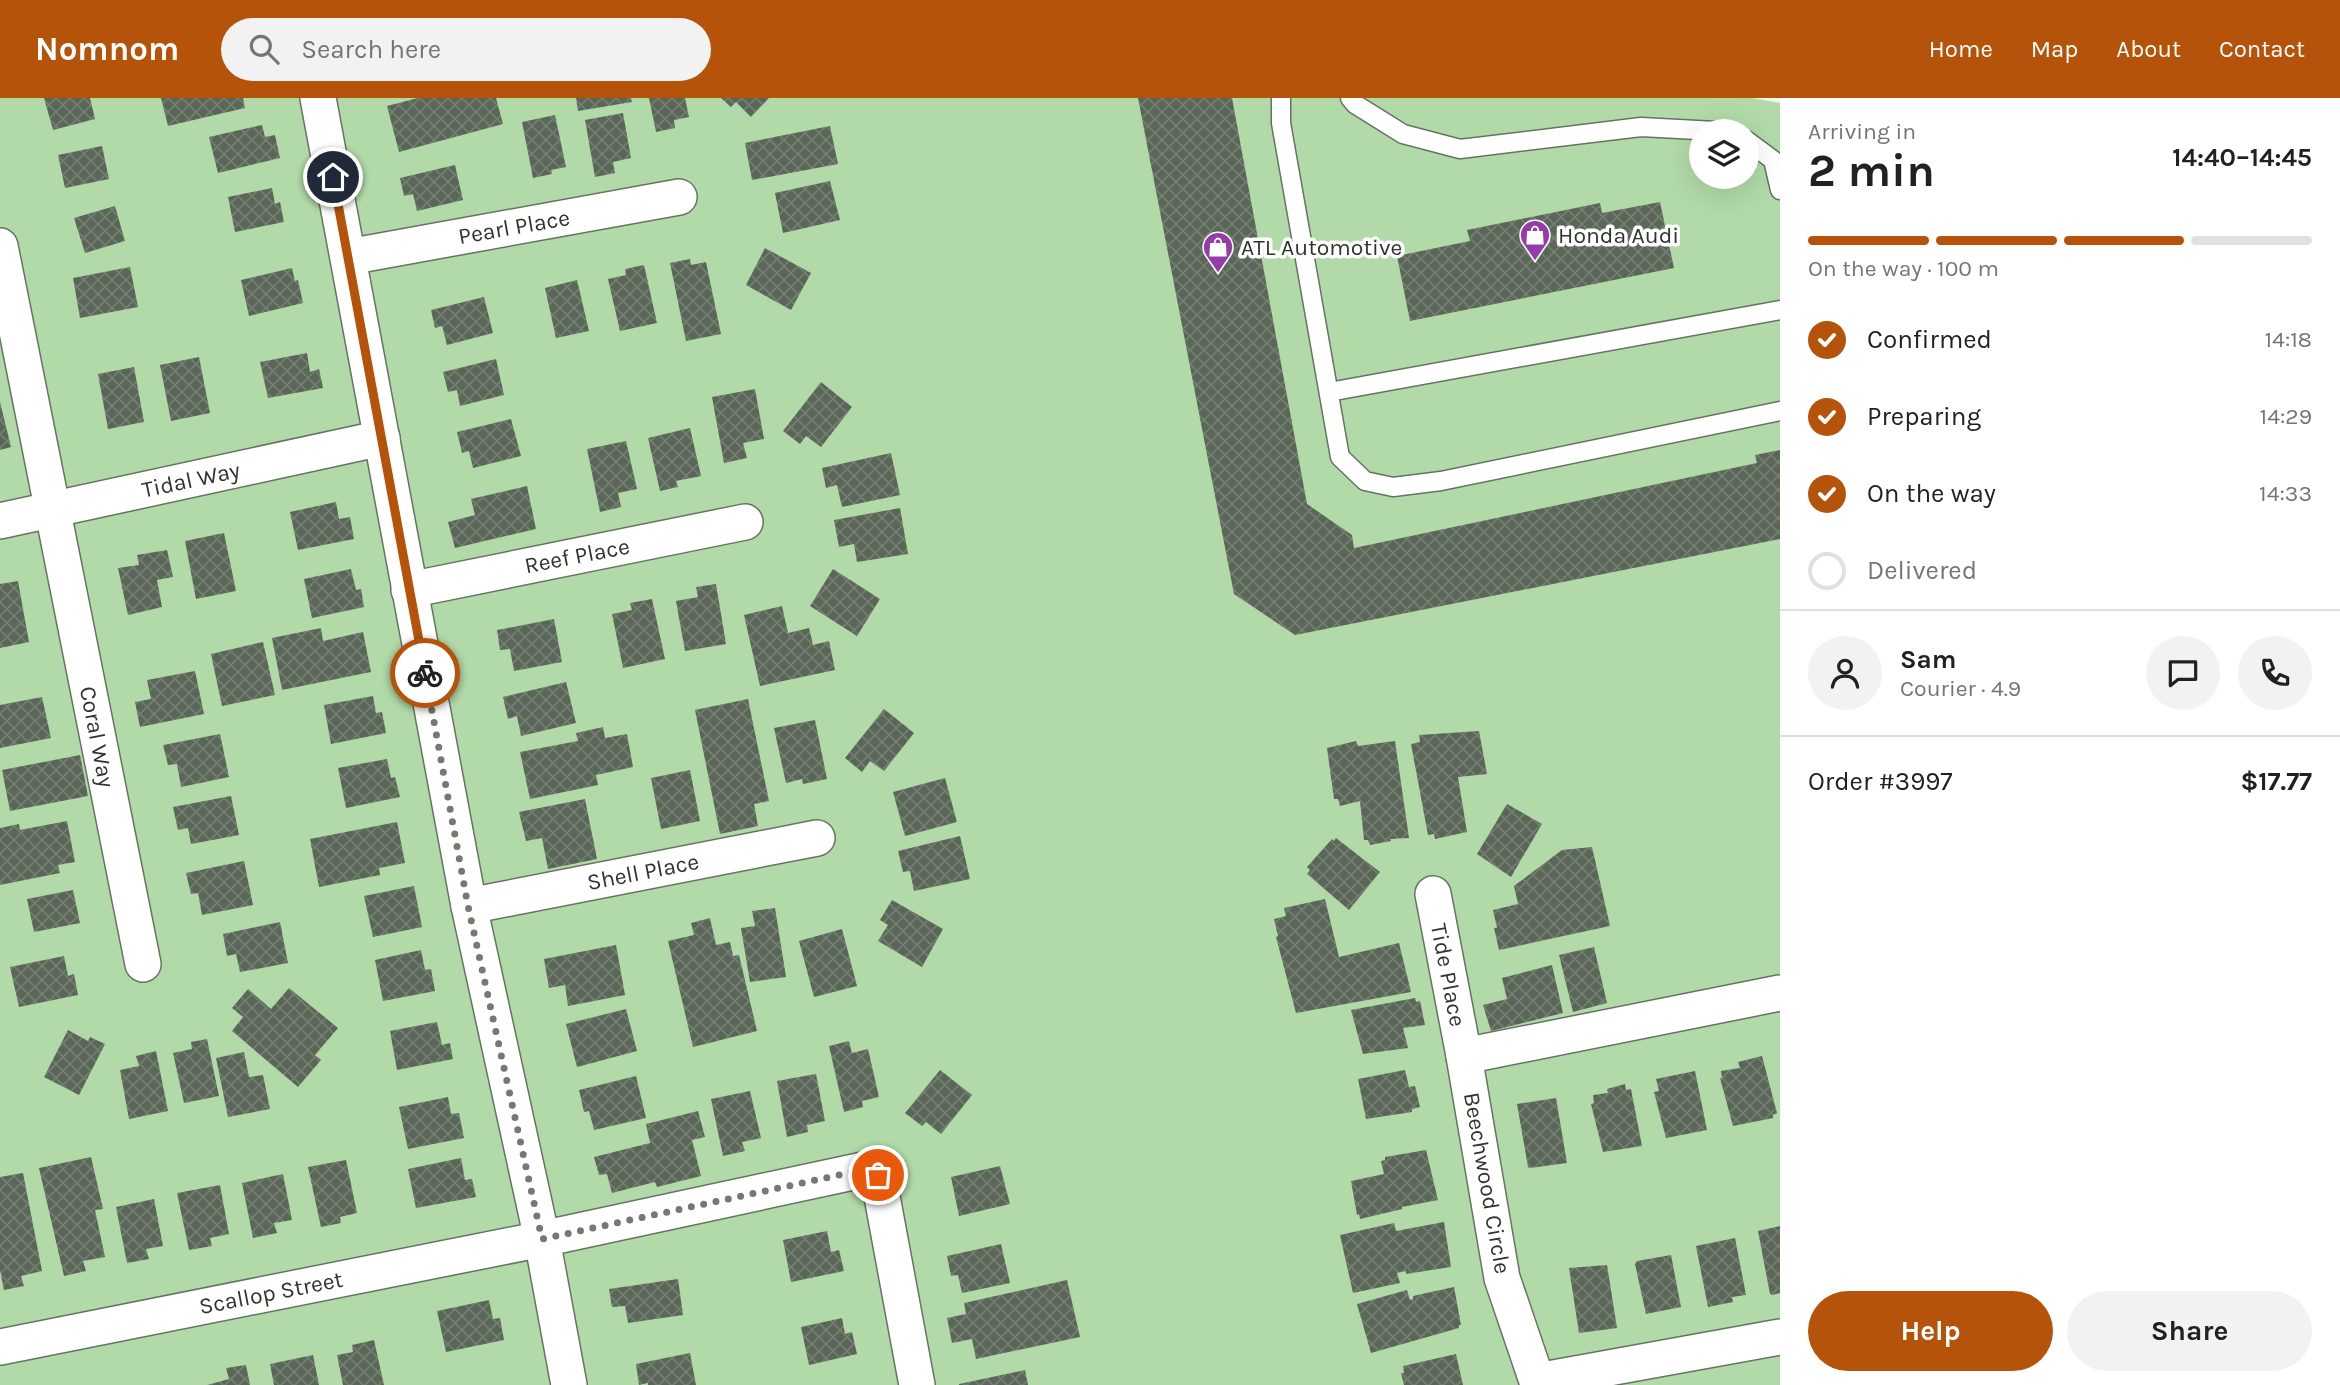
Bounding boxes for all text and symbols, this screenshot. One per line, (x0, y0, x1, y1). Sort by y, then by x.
search box (221, 18, 711, 81)
text: Nomnom (35, 30, 179, 68)
icon: search (245, 30, 283, 68)
text: Search here (301, 34, 441, 65)
text: Home (1929, 35, 1993, 63)
text: Map (2031, 35, 2078, 63)
text: About (2116, 35, 2181, 63)
text: Contact (2219, 35, 2305, 63)
text: Arriving in (1808, 118, 1916, 145)
map controls (1689, 119, 1759, 189)
button: layers (1689, 119, 1759, 189)
text: 14:40–14:45 (2172, 142, 2312, 173)
text: 2 min (1808, 144, 1935, 198)
pin (303, 147, 363, 207)
icon: home (314, 158, 352, 196)
street label: Pearl Place (456, 204, 572, 250)
shop icon: Honda Audi (1518, 218, 1552, 262)
place label: Honda Audi (1558, 222, 1679, 249)
shop icon: ATL Automotive (1201, 230, 1235, 274)
place label: ATL Automotive (1241, 234, 1402, 261)
text: On the way · 100 m (1808, 255, 1999, 282)
icon: check (1808, 321, 1846, 359)
text: Confirmed (1867, 324, 1992, 355)
text: 14:18 (2265, 326, 2312, 353)
icon: check (1808, 398, 1846, 436)
text: Preparing (1867, 401, 1981, 432)
text: 14:29 (2260, 403, 2312, 430)
street label: Tidal Way (139, 456, 243, 504)
icon: check (1808, 475, 1846, 513)
text: On the way (1867, 478, 1996, 509)
text: 14:33 (2259, 480, 2312, 507)
street label: Reef Place (522, 533, 632, 579)
text: Delivered (1867, 555, 1977, 586)
button: person (1808, 636, 1882, 710)
button: chat (2146, 636, 2220, 710)
button: phone (2238, 636, 2312, 710)
courier (390, 638, 460, 708)
text: Sam (1900, 644, 1956, 675)
icon: bike (406, 654, 444, 692)
text: Courier · 4.9 (1900, 675, 2021, 702)
street label: Coral Way (74, 684, 120, 790)
text: Order #3997 (1808, 766, 1953, 797)
text: $17.77 (2240, 766, 2312, 797)
street label: Shell Place (585, 848, 701, 896)
street label: Tide Place (1425, 921, 1471, 1029)
street label: Beechwood Circle (1458, 1090, 1516, 1276)
pin (848, 1145, 908, 1205)
icon: bag (859, 1156, 897, 1194)
street label: Scallop Street (197, 1266, 346, 1320)
button: Help (1808, 1291, 2053, 1371)
button: Share (2067, 1291, 2312, 1371)

